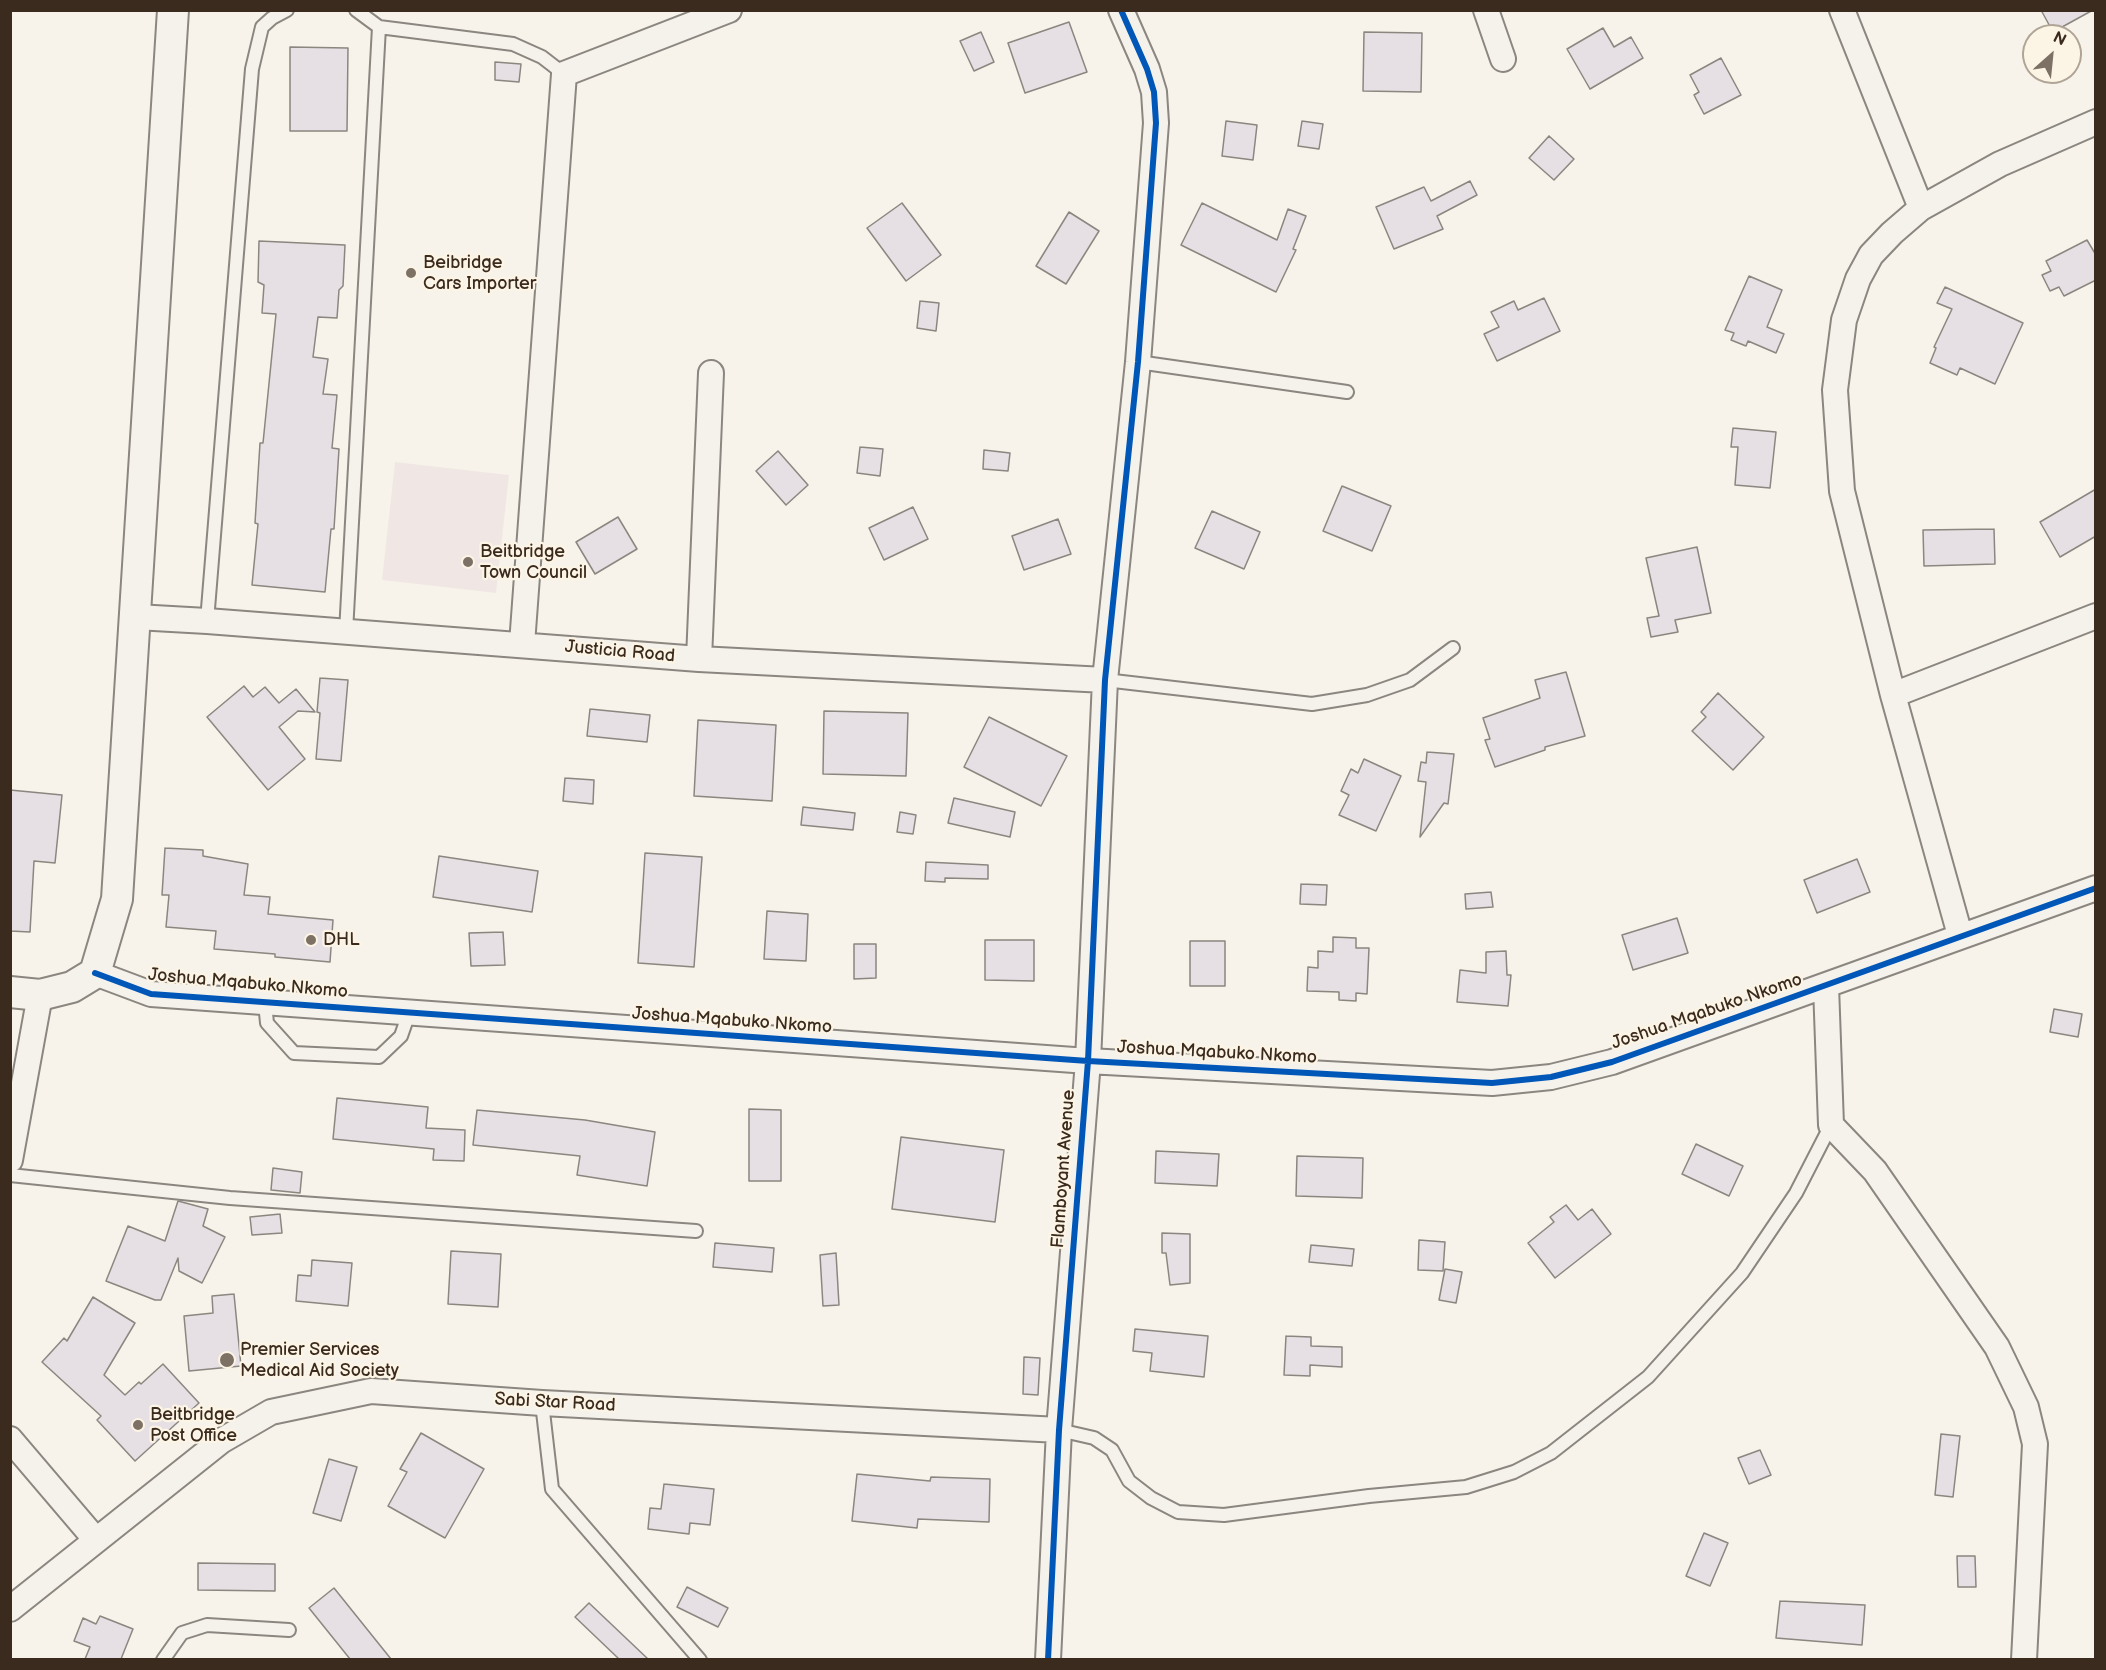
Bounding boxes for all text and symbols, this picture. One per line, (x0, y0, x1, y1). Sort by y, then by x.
north arrow (2022, 24, 2082, 84)
text: N (2050, 28, 2069, 50)
place label: Beibridge Cars Importer (423, 252, 536, 294)
marker: Beibridge Cars Importer (404, 266, 418, 280)
place label: Beitbridge Town Council (480, 541, 587, 584)
marker: Beitbridge Town Council (461, 555, 475, 569)
street label: Justicia Road (564, 636, 676, 668)
place label: DHL (323, 929, 360, 951)
marker: DHL (304, 933, 318, 947)
street label: Joshua Mqabuko Nkomo (147, 965, 349, 1003)
street label: Joshua Mqabuko Nkomo (1609, 969, 1805, 1055)
street label: Joshua Mqabuko Nkomo (631, 1003, 833, 1039)
street label: Joshua Mqabuko Nkomo (1116, 1037, 1318, 1069)
street label: Flamboyant Avenue (1048, 1089, 1080, 1249)
place label: Premier Services Medical Aid Society (240, 1339, 399, 1382)
marker: Premier Services Medical Aid Society (218, 1351, 236, 1369)
street label: Sabi Star Road (494, 1389, 616, 1417)
place label: Beitbridge Post Office (150, 1404, 237, 1446)
marker: Beitbridge Post Office (131, 1418, 145, 1432)

